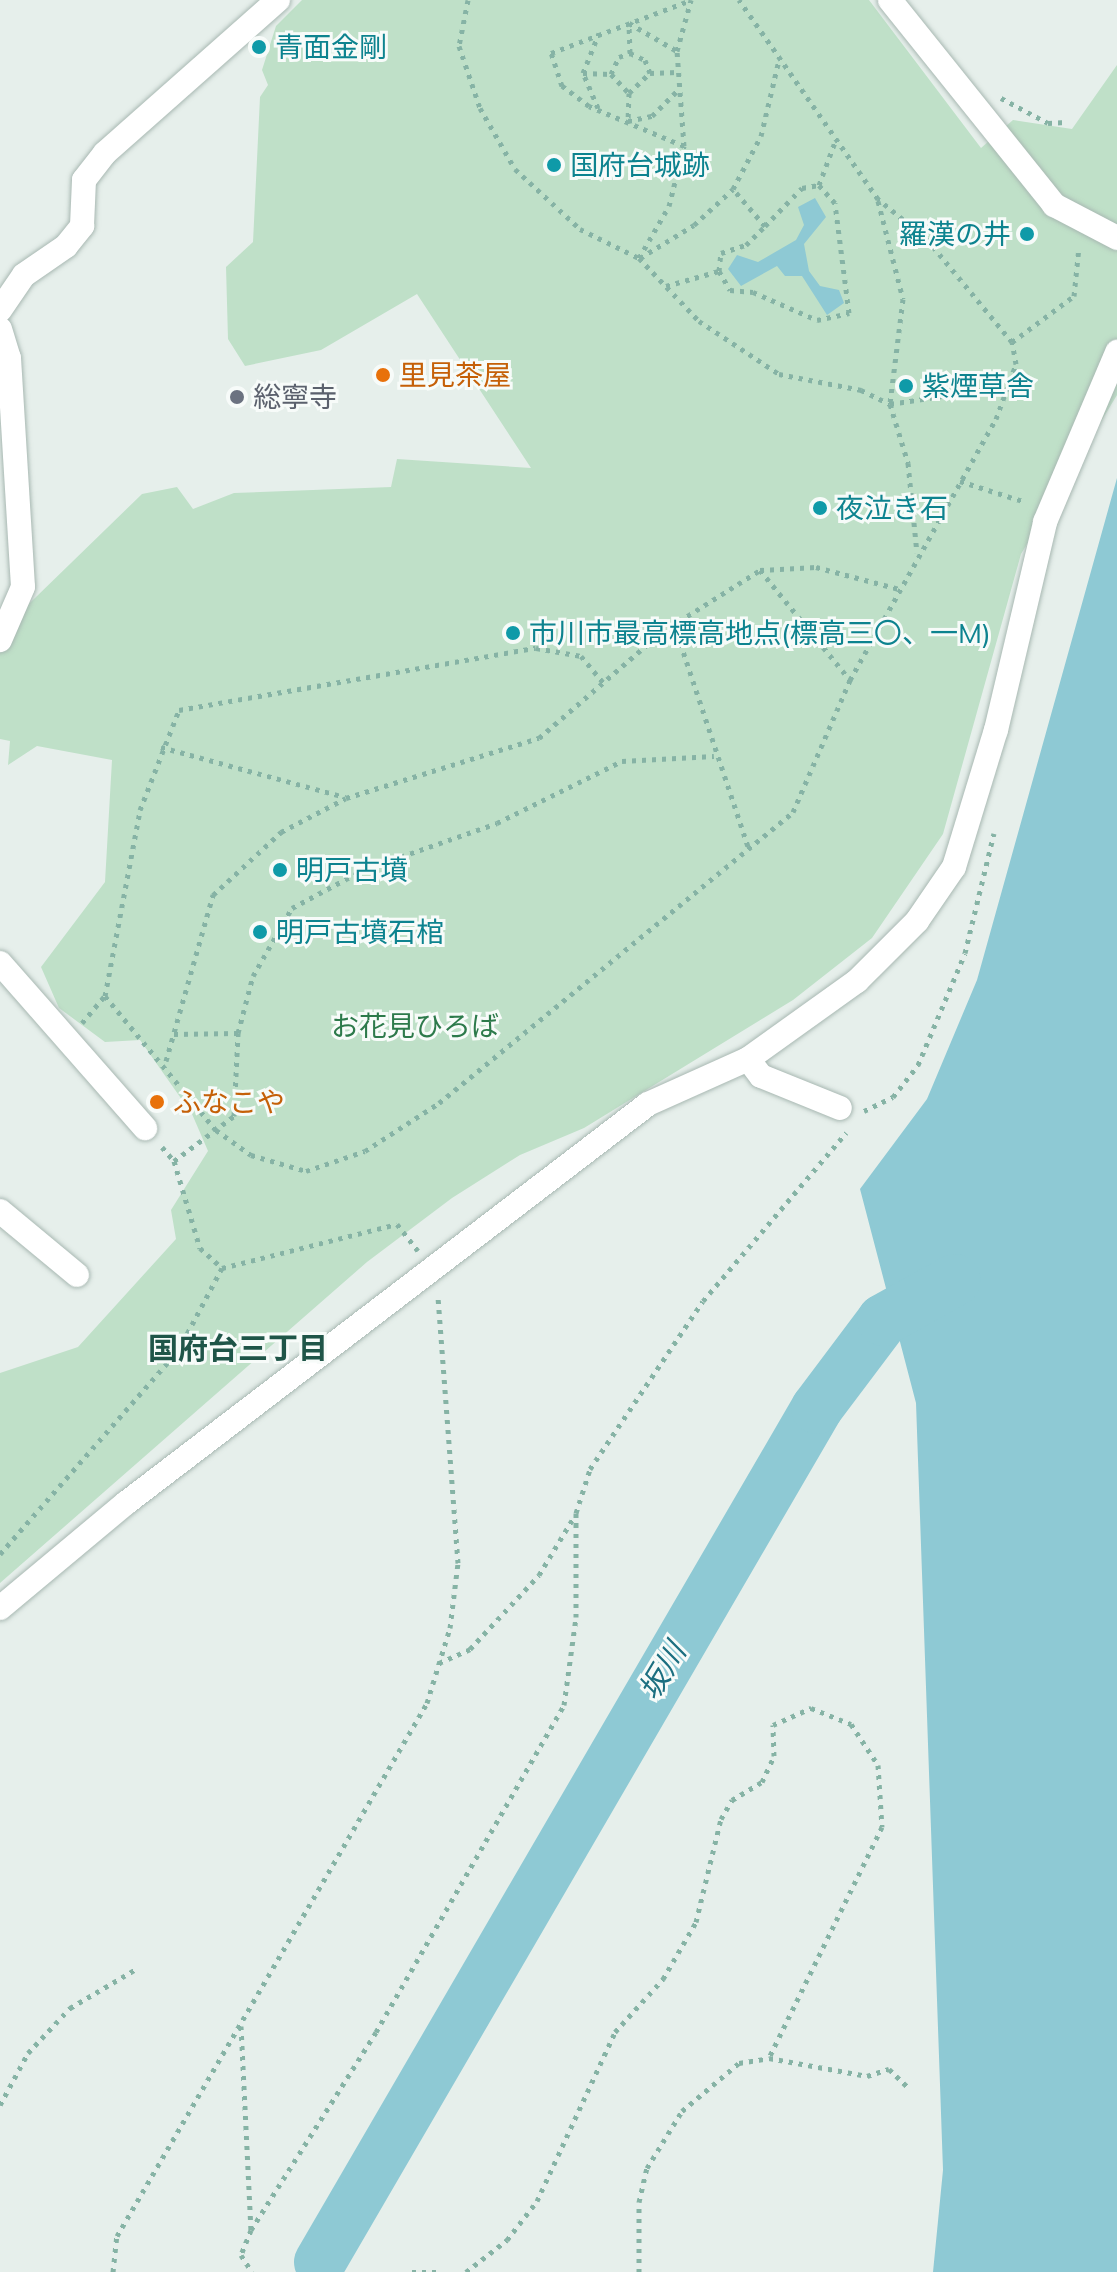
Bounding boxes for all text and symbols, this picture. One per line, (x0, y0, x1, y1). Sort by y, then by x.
place label: 青面金剛 (275, 30, 387, 64)
marker: 青面金剛 (250, 38, 268, 56)
place label: 国府台城跡 (570, 148, 710, 182)
marker: 国府台城跡 (545, 156, 563, 174)
place label: 羅漢の井 (899, 217, 1011, 251)
marker: 羅漢の井 (1018, 225, 1036, 243)
place label: 里見茶屋 (399, 358, 511, 392)
marker: 里見茶屋 (374, 366, 392, 384)
place label: 紫煙草舎 (922, 369, 1034, 403)
marker: 紫煙草舎 (897, 377, 915, 395)
place label: 総寧寺 (253, 380, 337, 414)
marker: 総寧寺 (228, 388, 246, 406)
place label: 夜泣き石 (836, 491, 948, 525)
marker: 夜泣き石 (811, 499, 829, 517)
place label: 市川市最高標高地点(標高三〇、一M) (529, 616, 991, 650)
marker: 市川市最高標高地点(標高三〇、一M) (504, 624, 522, 642)
place label: 明戸古墳 (296, 853, 408, 887)
marker: 明戸古墳 (271, 861, 289, 879)
place label: 明戸古墳石棺 (276, 915, 444, 949)
marker: 明戸古墳石棺 (251, 923, 269, 941)
park label: お花見ひろば (331, 1009, 499, 1043)
place label: ふなこや (173, 1085, 285, 1119)
marker: ふなこや (148, 1093, 166, 1111)
district label: 国府台三丁目 (148, 1330, 328, 1366)
water label: 坂川 (631, 1636, 693, 1706)

